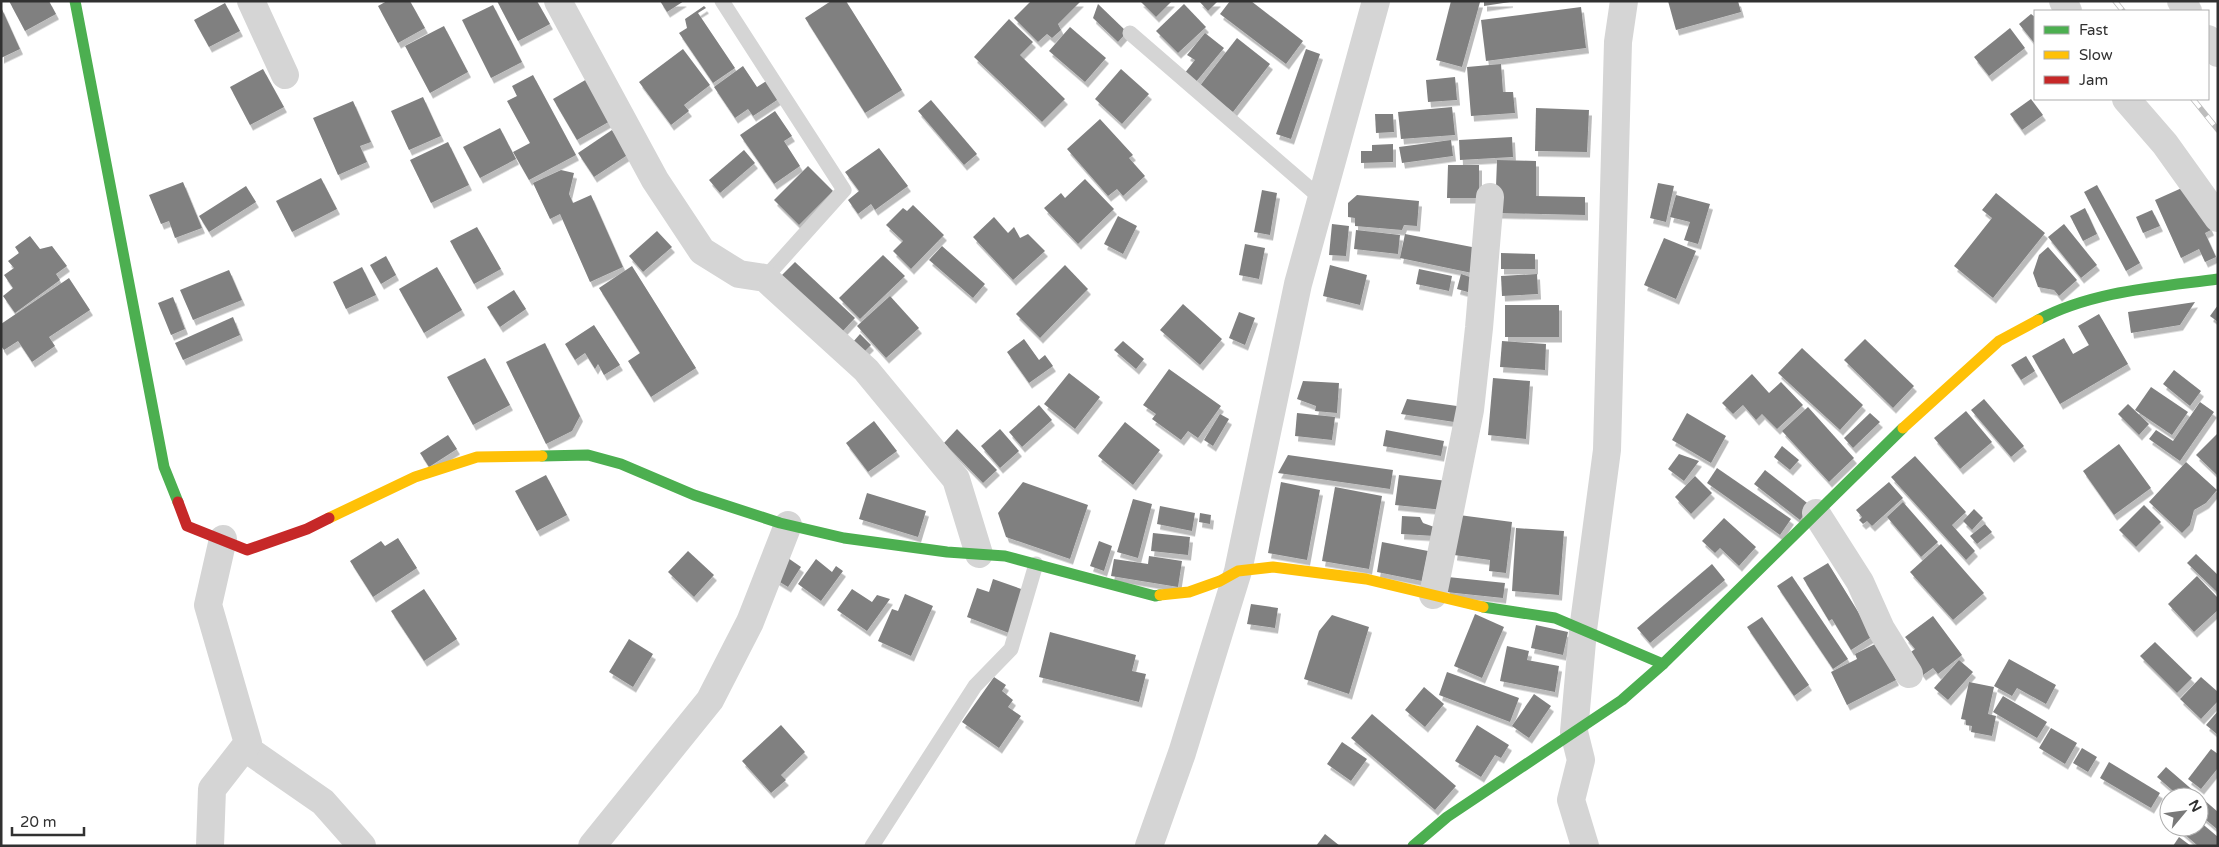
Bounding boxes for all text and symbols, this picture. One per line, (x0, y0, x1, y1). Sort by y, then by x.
legend (2034, 10, 2209, 100)
text: Fast (2079, 21, 2109, 39)
text: Slow (2079, 46, 2113, 64)
text: Jam (2079, 71, 2108, 89)
north arrow (2159, 787, 2209, 837)
text: N (2185, 797, 2205, 815)
scale bar (12, 804, 85, 836)
text: 20 m (20, 813, 57, 831)

